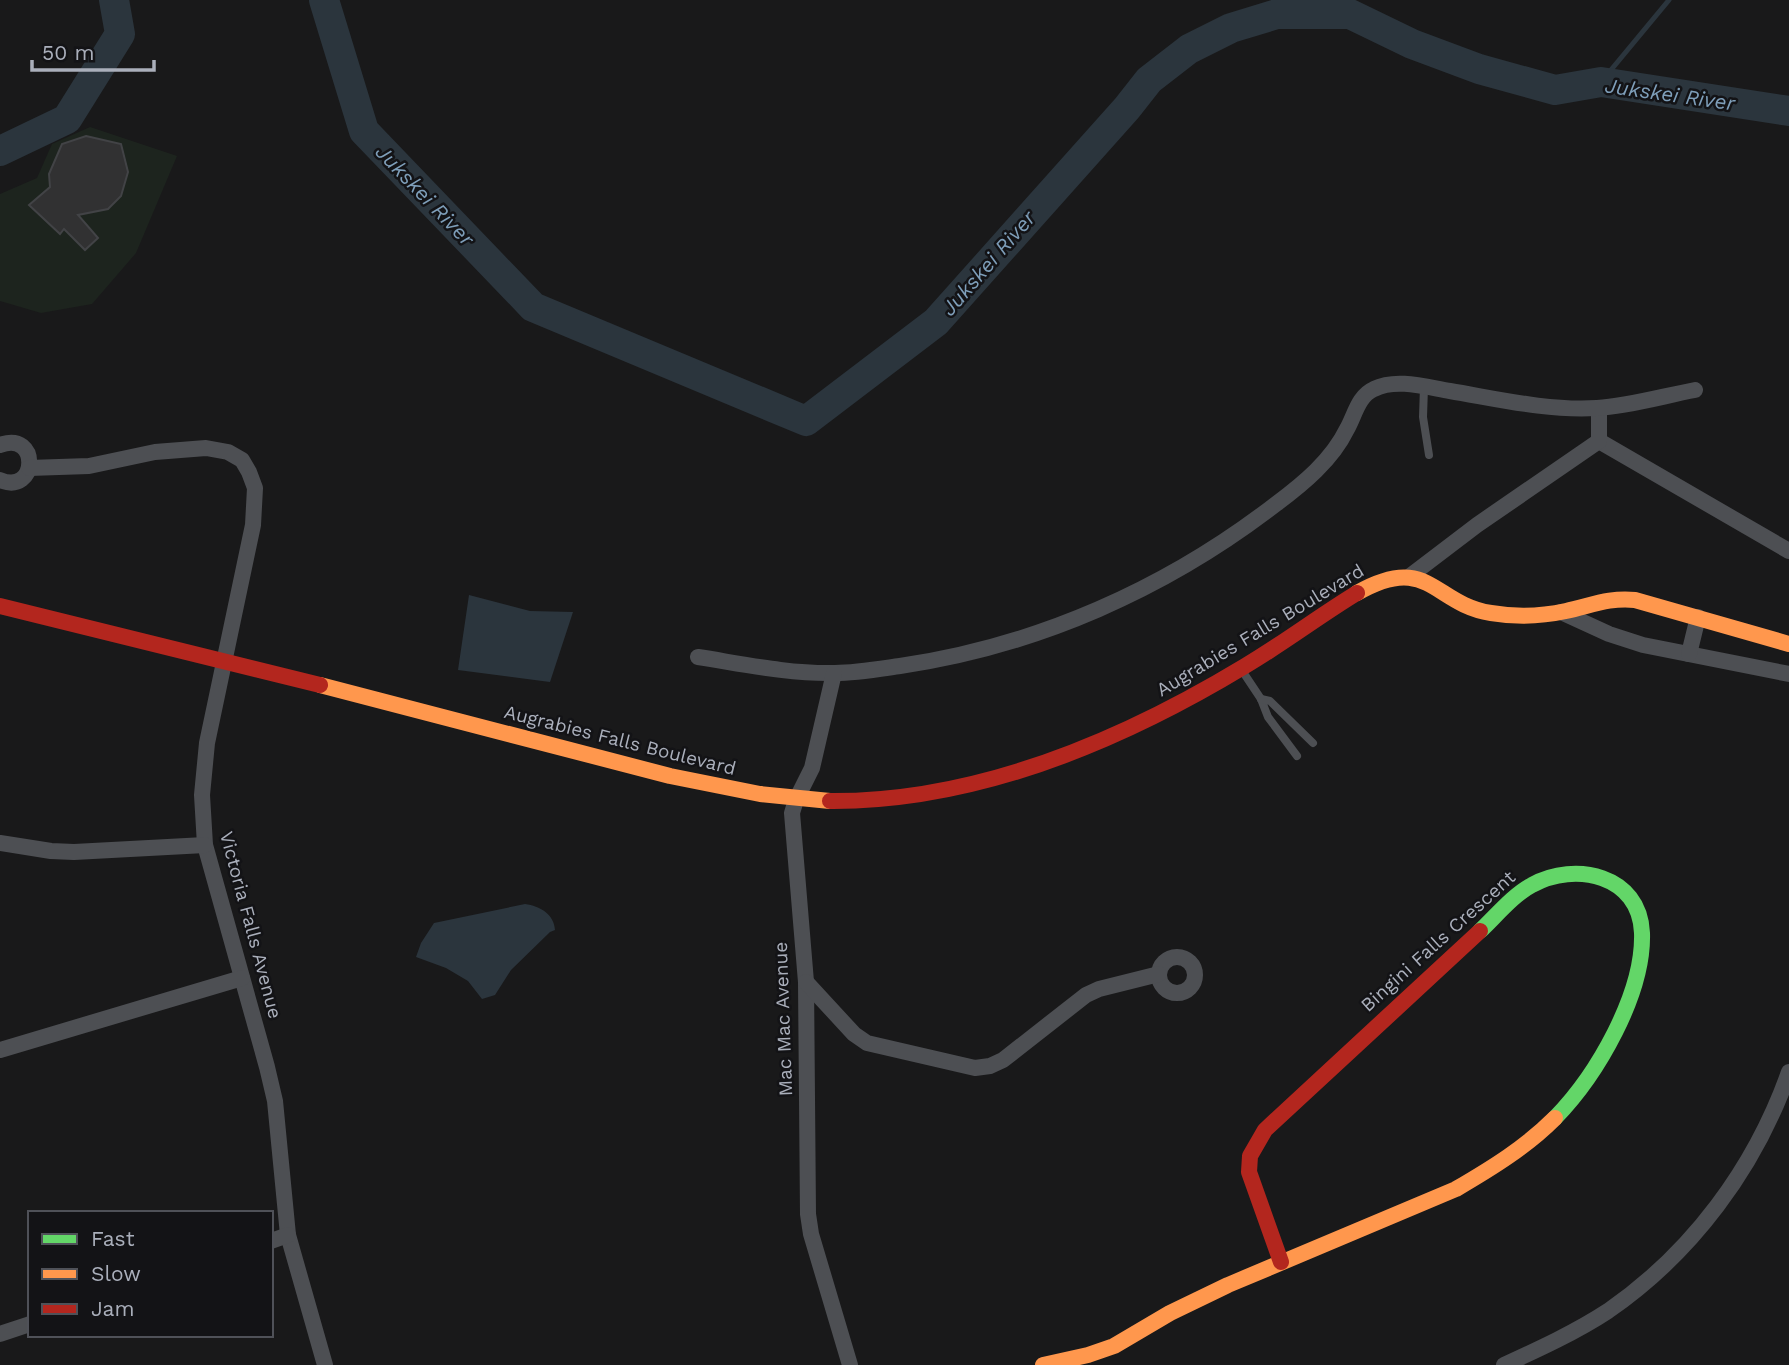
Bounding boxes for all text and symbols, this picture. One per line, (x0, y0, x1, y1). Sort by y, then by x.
scale bar (32, 28, 154, 72)
text: 50 m (42, 40, 94, 65)
water label: Jukskei River (1603, 73, 1737, 116)
water label: Jukskei River (371, 139, 480, 251)
water label: Jukskei River (936, 205, 1041, 321)
street label: Augrabies Falls Boulevard (1152, 559, 1368, 701)
street label: Augrabies Falls Boulevard (502, 700, 738, 780)
street label: Victoria Falls Avenue (215, 829, 287, 1021)
street label: Bingini Falls Crescent (1356, 866, 1520, 1016)
street label: Mac Mac Avenue (769, 941, 797, 1097)
legend (28, 1211, 273, 1337)
text: Fast (91, 1226, 135, 1251)
text: Slow (91, 1261, 141, 1286)
text: Jam (91, 1296, 134, 1321)

